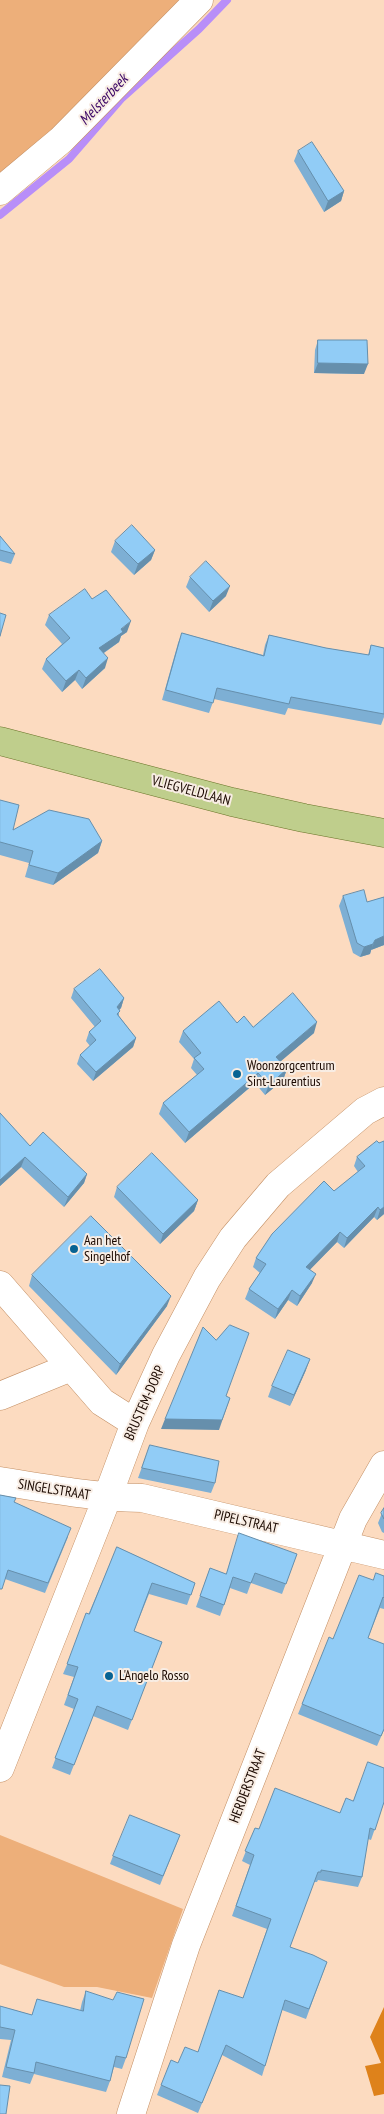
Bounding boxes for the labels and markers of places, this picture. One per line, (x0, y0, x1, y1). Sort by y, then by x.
place label: Woonzorgcentrum Sint-Laurentius (247, 1058, 334, 1090)
marker: Woonzorgcentrum Sint-Laurentius (231, 1068, 243, 1080)
place label: Aan het Singelhof (84, 1233, 130, 1266)
marker: Aan het Singelhof (68, 1243, 80, 1255)
place label: L'Angelo Rosso (119, 1668, 189, 1684)
marker: L'Angelo Rosso (103, 1670, 115, 1682)

